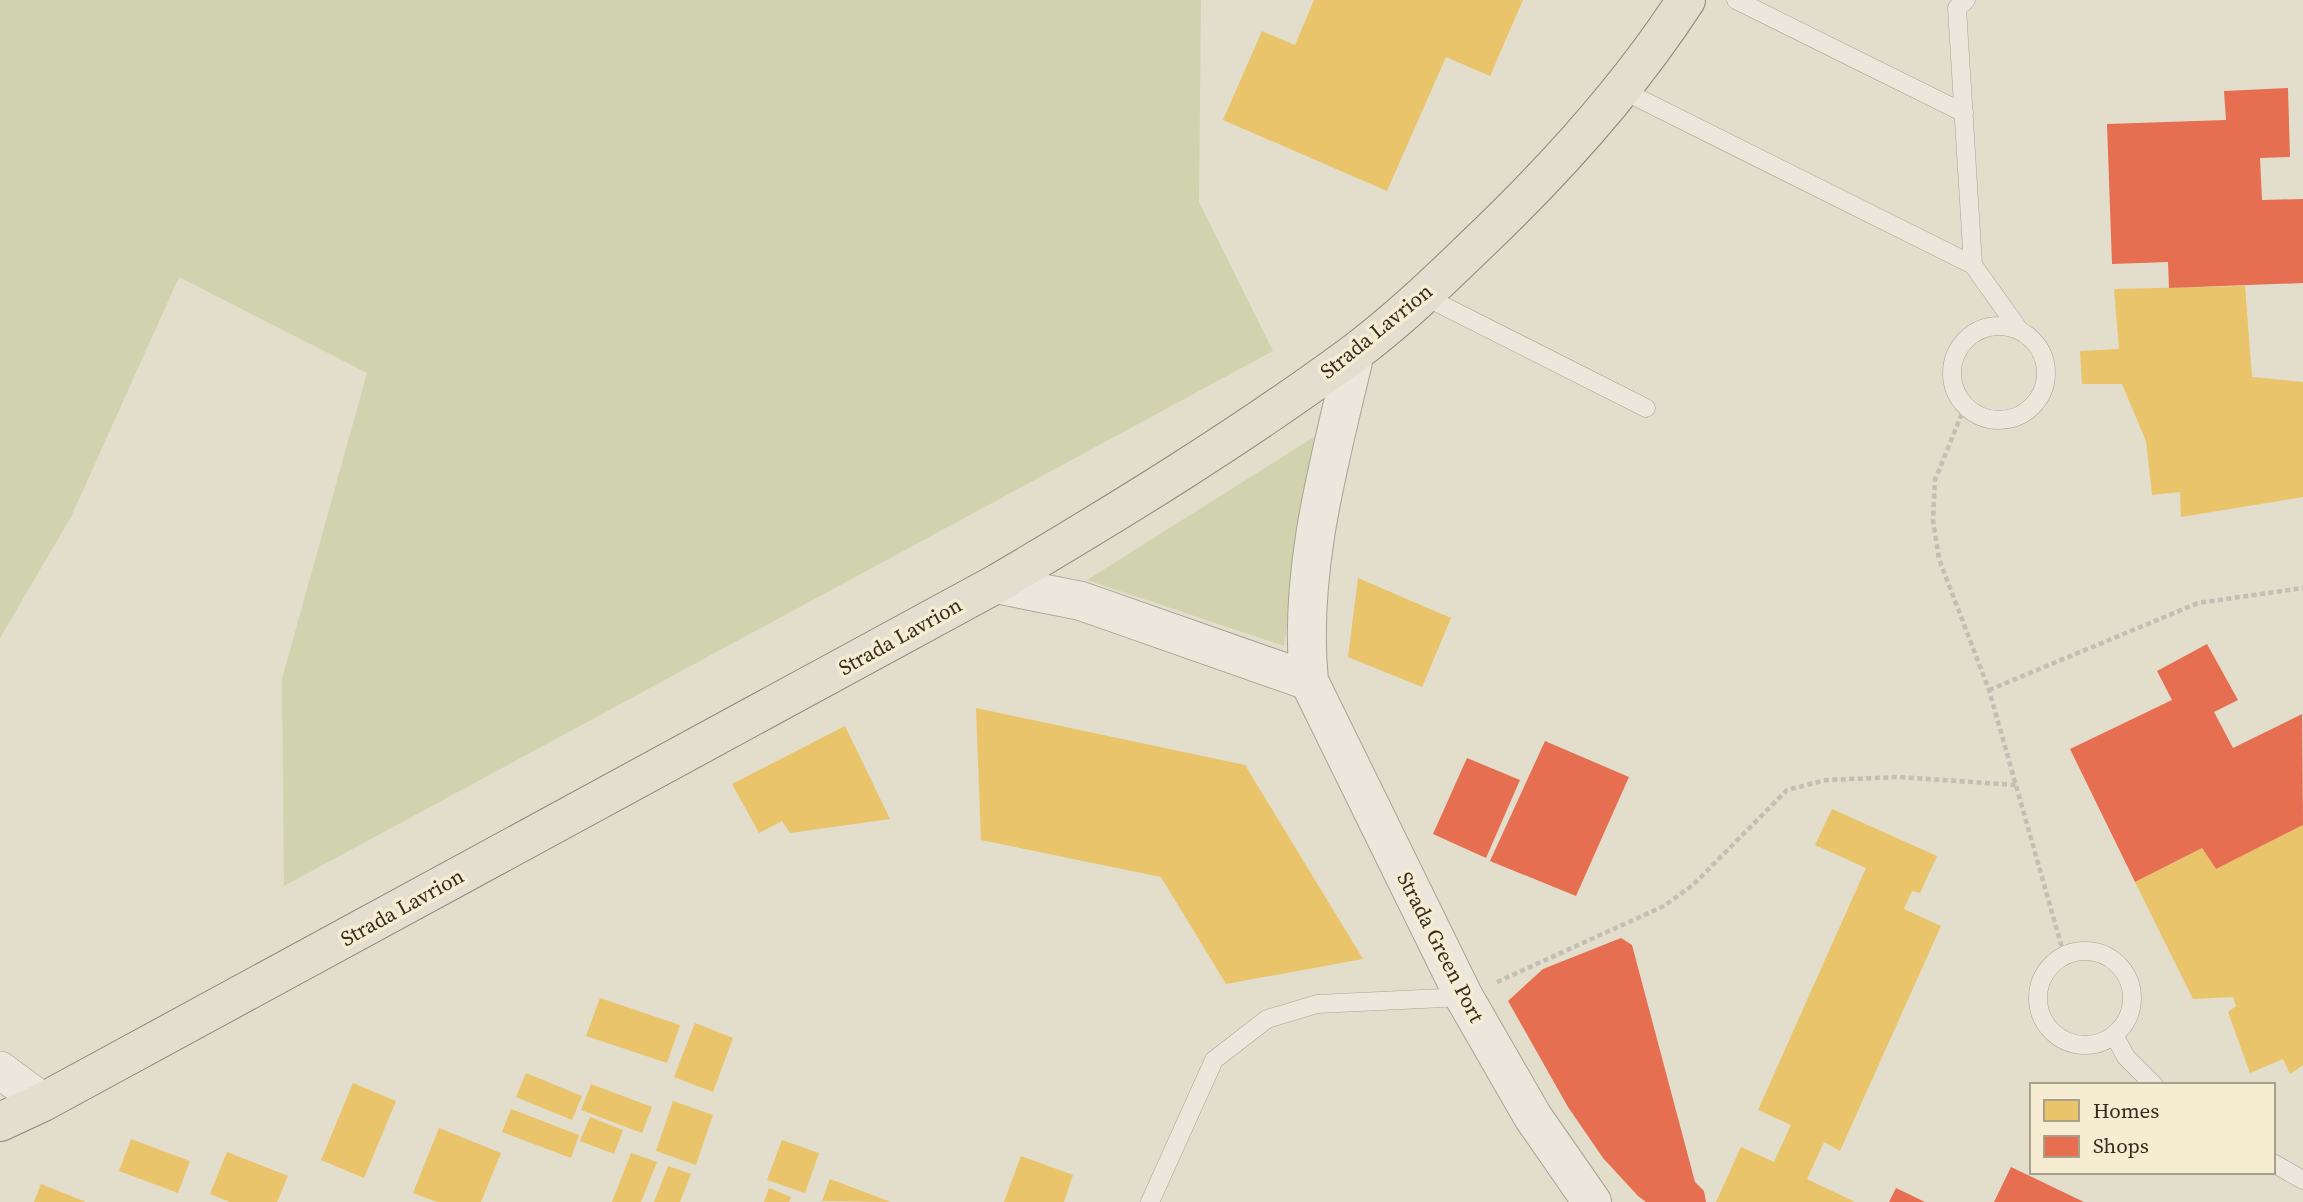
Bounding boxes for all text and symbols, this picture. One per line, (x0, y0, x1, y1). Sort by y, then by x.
street label: Strada Lavrion (1314, 277, 1438, 385)
street label: Strada Lavrion (833, 590, 967, 682)
street label: Strada Lavrion (335, 861, 469, 953)
street label: Strada Green Port (1390, 867, 1492, 1028)
legend (2030, 1083, 2275, 1174)
text: Homes (2093, 1096, 2159, 1125)
text: Shops (2093, 1131, 2149, 1160)

